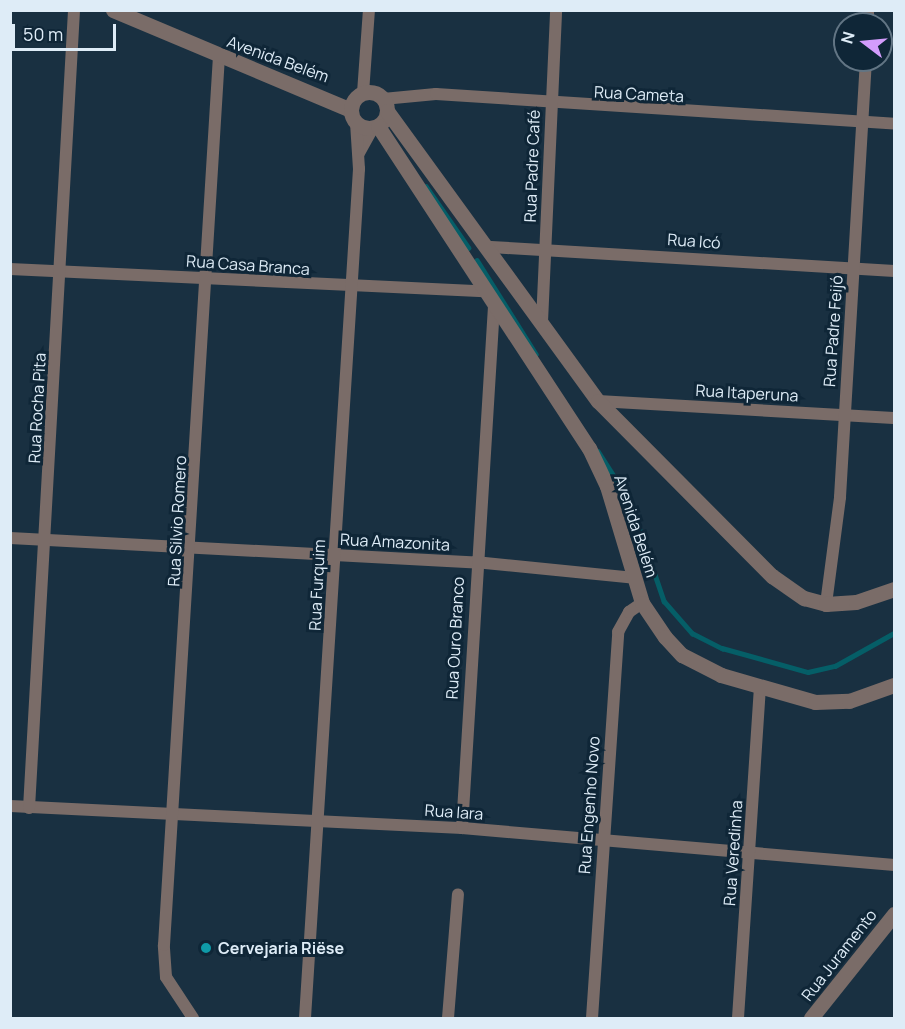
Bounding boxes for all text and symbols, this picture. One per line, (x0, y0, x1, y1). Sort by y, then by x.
scale bar (15, 12, 118, 50)
north arrow (833, 12, 893, 72)
text: 50 m (23, 22, 63, 46)
text: N (835, 29, 860, 46)
street label: Avenida Belém (225, 32, 331, 86)
street label: Rua Cameta (593, 82, 685, 106)
street label: Rua Padre Café (520, 109, 544, 223)
street label: Rua Icó (667, 230, 721, 252)
street label: Rua Casa Branca (186, 251, 310, 279)
street label: Rua Padre Feijó (820, 275, 846, 387)
street label: Rua Rocha Pita (25, 352, 49, 464)
street label: Rua Itaperuna (695, 381, 799, 405)
street label: Rua Silvio Romero (164, 455, 190, 587)
street label: Avenida Belém (610, 472, 662, 580)
street label: Rua Amazonita (340, 530, 450, 554)
street label: Rua Furquim (305, 539, 329, 631)
street label: Rua Ouro Branco (442, 576, 468, 700)
street label: Rua Engenho Novo (575, 736, 603, 874)
street label: Rua Iara (424, 800, 484, 824)
street label: Rua Veredinha (720, 800, 746, 906)
street label: Rua Juramento (797, 906, 881, 1004)
place label: Cervejaria Riëse (218, 938, 344, 958)
marker: Cervejaria Riëse (199, 941, 213, 955)

